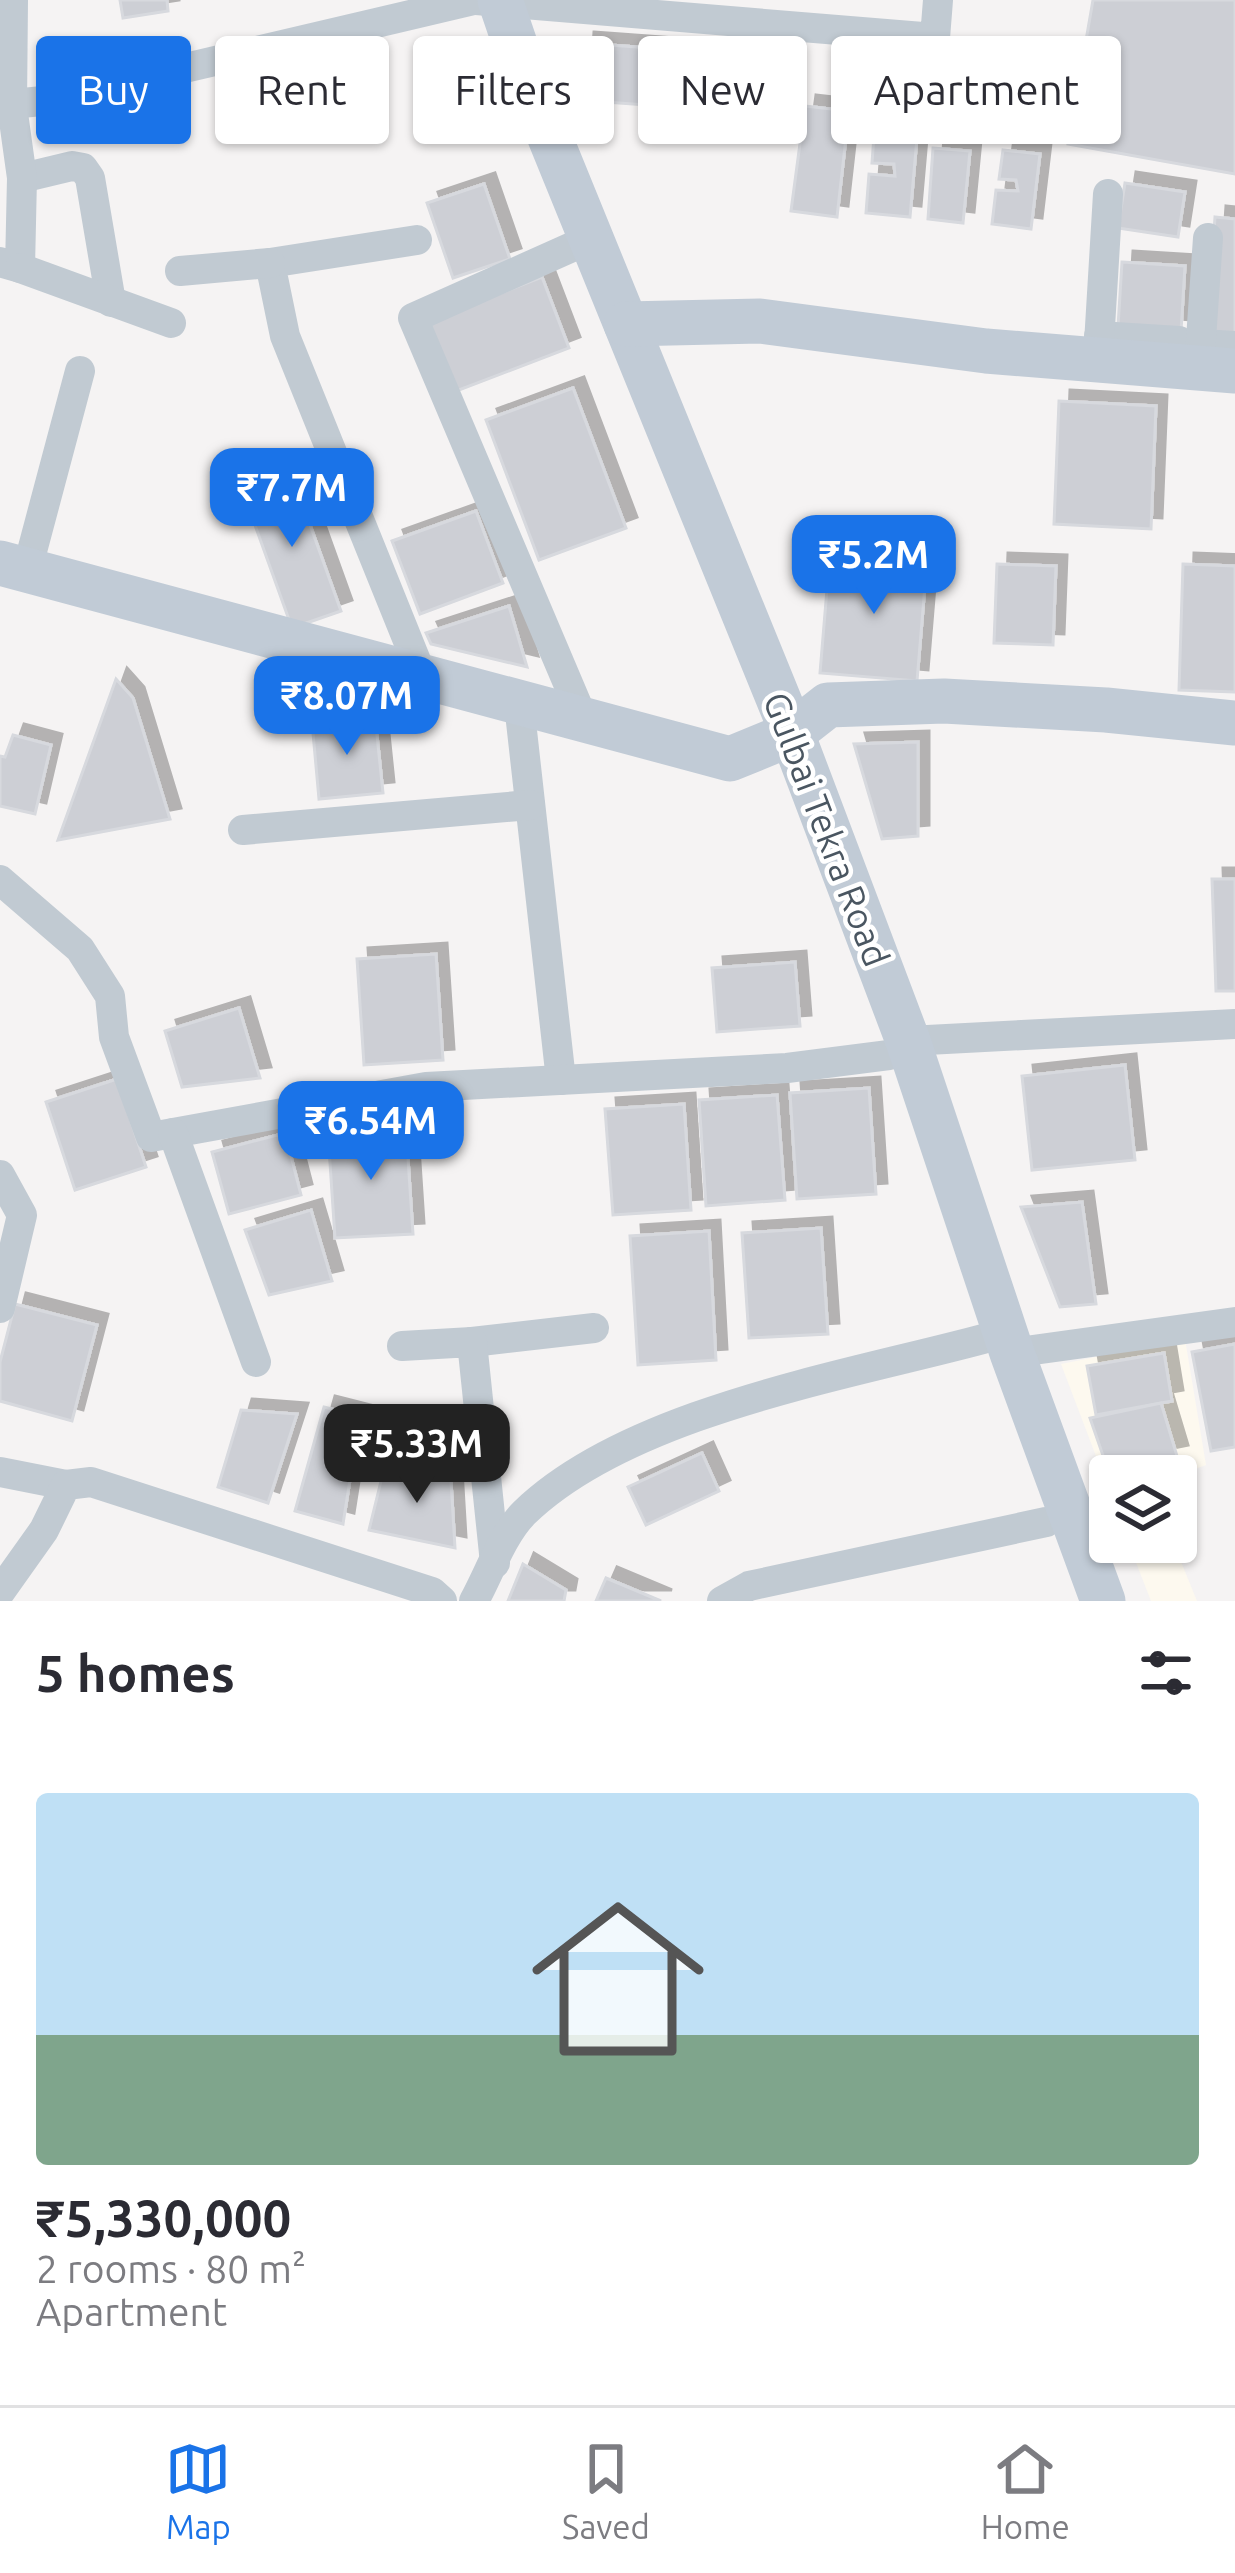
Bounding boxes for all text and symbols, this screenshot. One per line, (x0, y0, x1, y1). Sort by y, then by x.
chip: Buy (36, 36, 191, 144)
chip: Rent (215, 36, 389, 144)
chip: Filters (413, 36, 614, 144)
chip: New (638, 36, 807, 144)
chip: Apartment (831, 36, 1121, 144)
pin: ₹7.7M (208, 448, 376, 550)
text: ₹7.7M (237, 465, 347, 508)
pin: ₹5.2M (790, 515, 958, 617)
text: ₹5.2M (819, 532, 929, 575)
pin: ₹8.07M (249, 656, 445, 758)
text: ₹8.07M (281, 673, 413, 716)
street label: Gulbai Tekra Road (756, 686, 898, 972)
pin: ₹6.54M (273, 1081, 469, 1183)
text: ₹6.54M (305, 1098, 437, 1141)
pin: ₹5.33M (319, 1404, 515, 1506)
text: ₹5.33M (351, 1421, 483, 1464)
map controls (1089, 1455, 1197, 1563)
button: layers (1089, 1455, 1197, 1563)
icon: filters (1133, 1640, 1199, 1706)
text: 5 homes (36, 1644, 235, 1702)
icon: home (510, 1871, 726, 2087)
text: ₹5,330,000 (36, 2189, 291, 2247)
text: 2 rooms · 80 m² (36, 2247, 306, 2290)
text: Apartment (36, 2290, 227, 2333)
tab: Map (165, 2436, 231, 2545)
tab: Saved (562, 2436, 650, 2545)
tab: Home (981, 2436, 1070, 2545)

